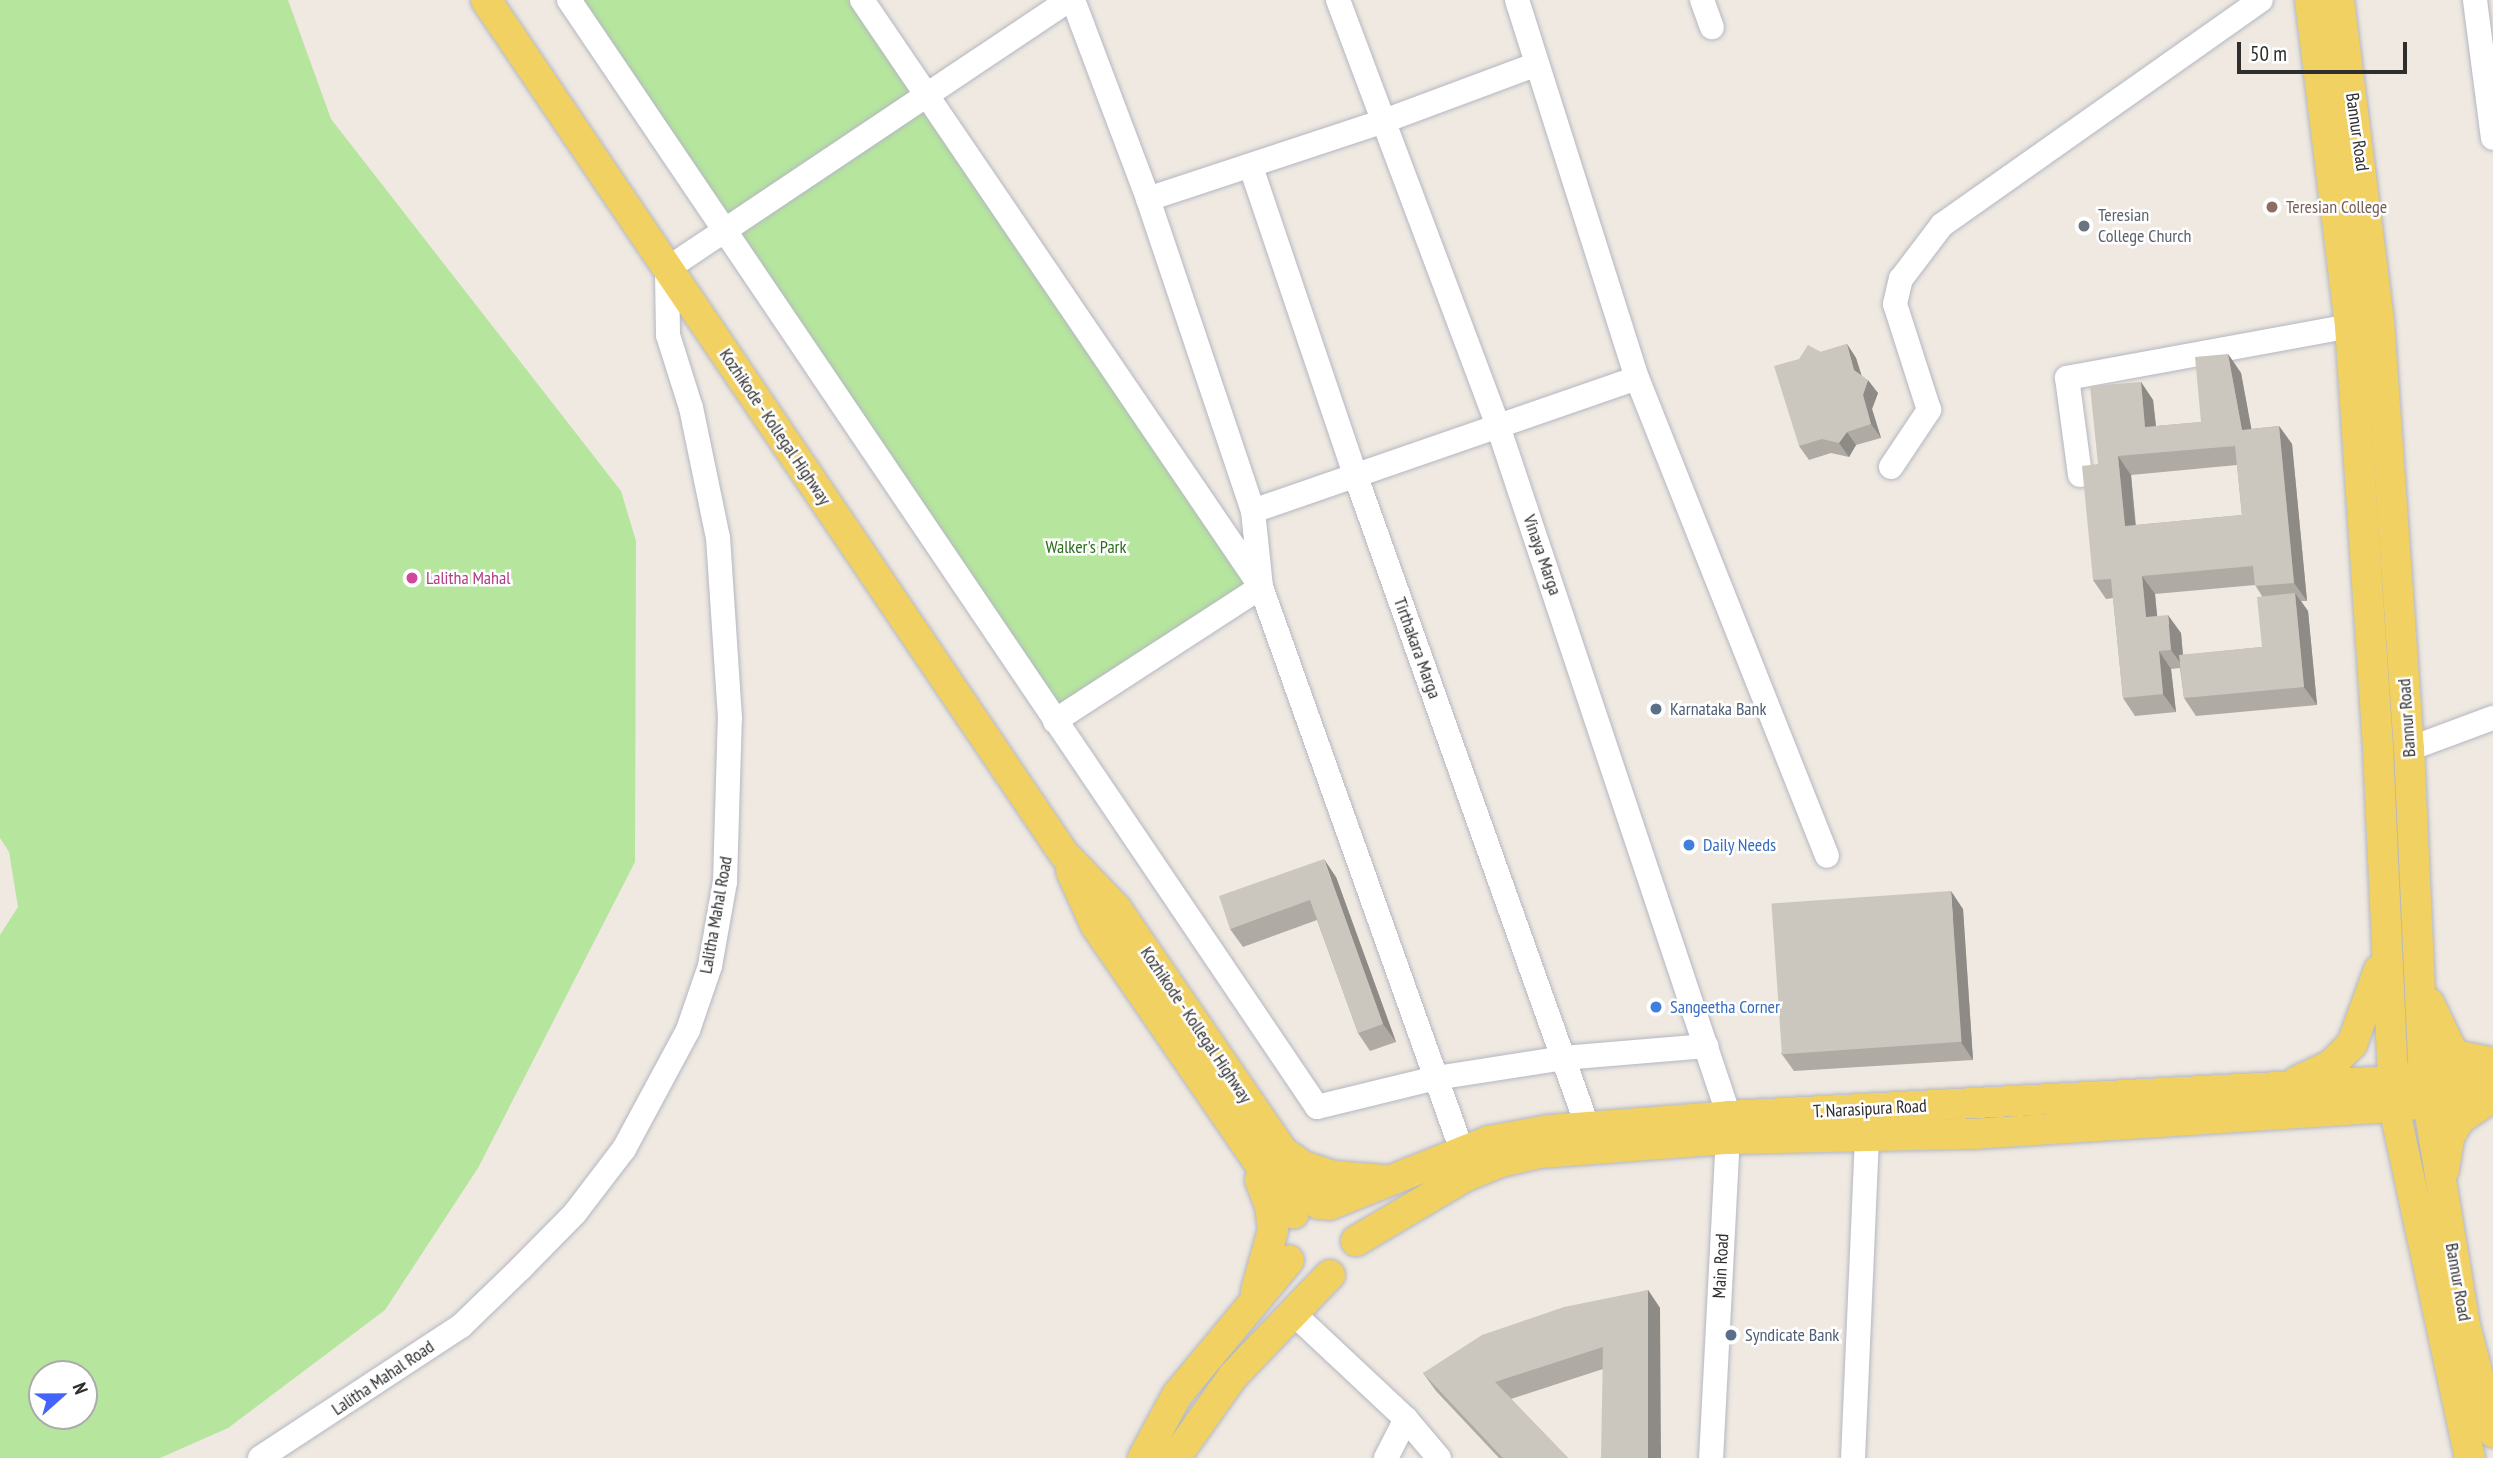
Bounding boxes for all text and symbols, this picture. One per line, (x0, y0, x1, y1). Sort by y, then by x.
scale bar (2241, 28, 2411, 72)
text: 50 m (2250, 40, 2287, 67)
street label: Bannur Road (2341, 92, 2373, 172)
place label: Teresian College (2286, 196, 2387, 218)
marker: Teresian College (2264, 199, 2280, 215)
place label: Teresian College Church (2098, 205, 2191, 248)
marker: Teresian College Church (2076, 218, 2092, 234)
street label: Kozhikode - Kollegal Highway (714, 344, 836, 510)
street label: Vinaya Marga (1518, 512, 1566, 598)
park label: Walker's Park (1045, 536, 1127, 558)
place label: Lalitha Mahal (426, 567, 510, 589)
marker: Lalitha Mahal (404, 570, 420, 586)
street label: Tirthakara Marga (1389, 594, 1445, 702)
street label: Bannur Road (2393, 678, 2421, 758)
place label: Karnataka Bank (1670, 698, 1766, 720)
marker: Karnataka Bank (1648, 701, 1664, 717)
place label: Daily Needs (1703, 834, 1777, 856)
marker: Daily Needs (1681, 837, 1697, 853)
street label: Lalitha Mahal Road (695, 855, 737, 975)
street label: Kozhikode - Kollegal Highway (1135, 942, 1257, 1108)
place label: Sangeetha Corner (1670, 996, 1780, 1018)
marker: Sangeetha Corner (1648, 999, 1664, 1015)
street label: T. Narasipura Road (1812, 1095, 1928, 1123)
street label: Main Road (1709, 1233, 1733, 1299)
street label: Bannur Road (2441, 1241, 2475, 1323)
place label: Syndicate Bank (1745, 1324, 1839, 1346)
marker: Syndicate Bank (1723, 1327, 1739, 1343)
street label: Lalitha Mahal Road (328, 1336, 438, 1420)
north arrow (28, 1360, 98, 1430)
text: N (68, 1379, 94, 1397)

